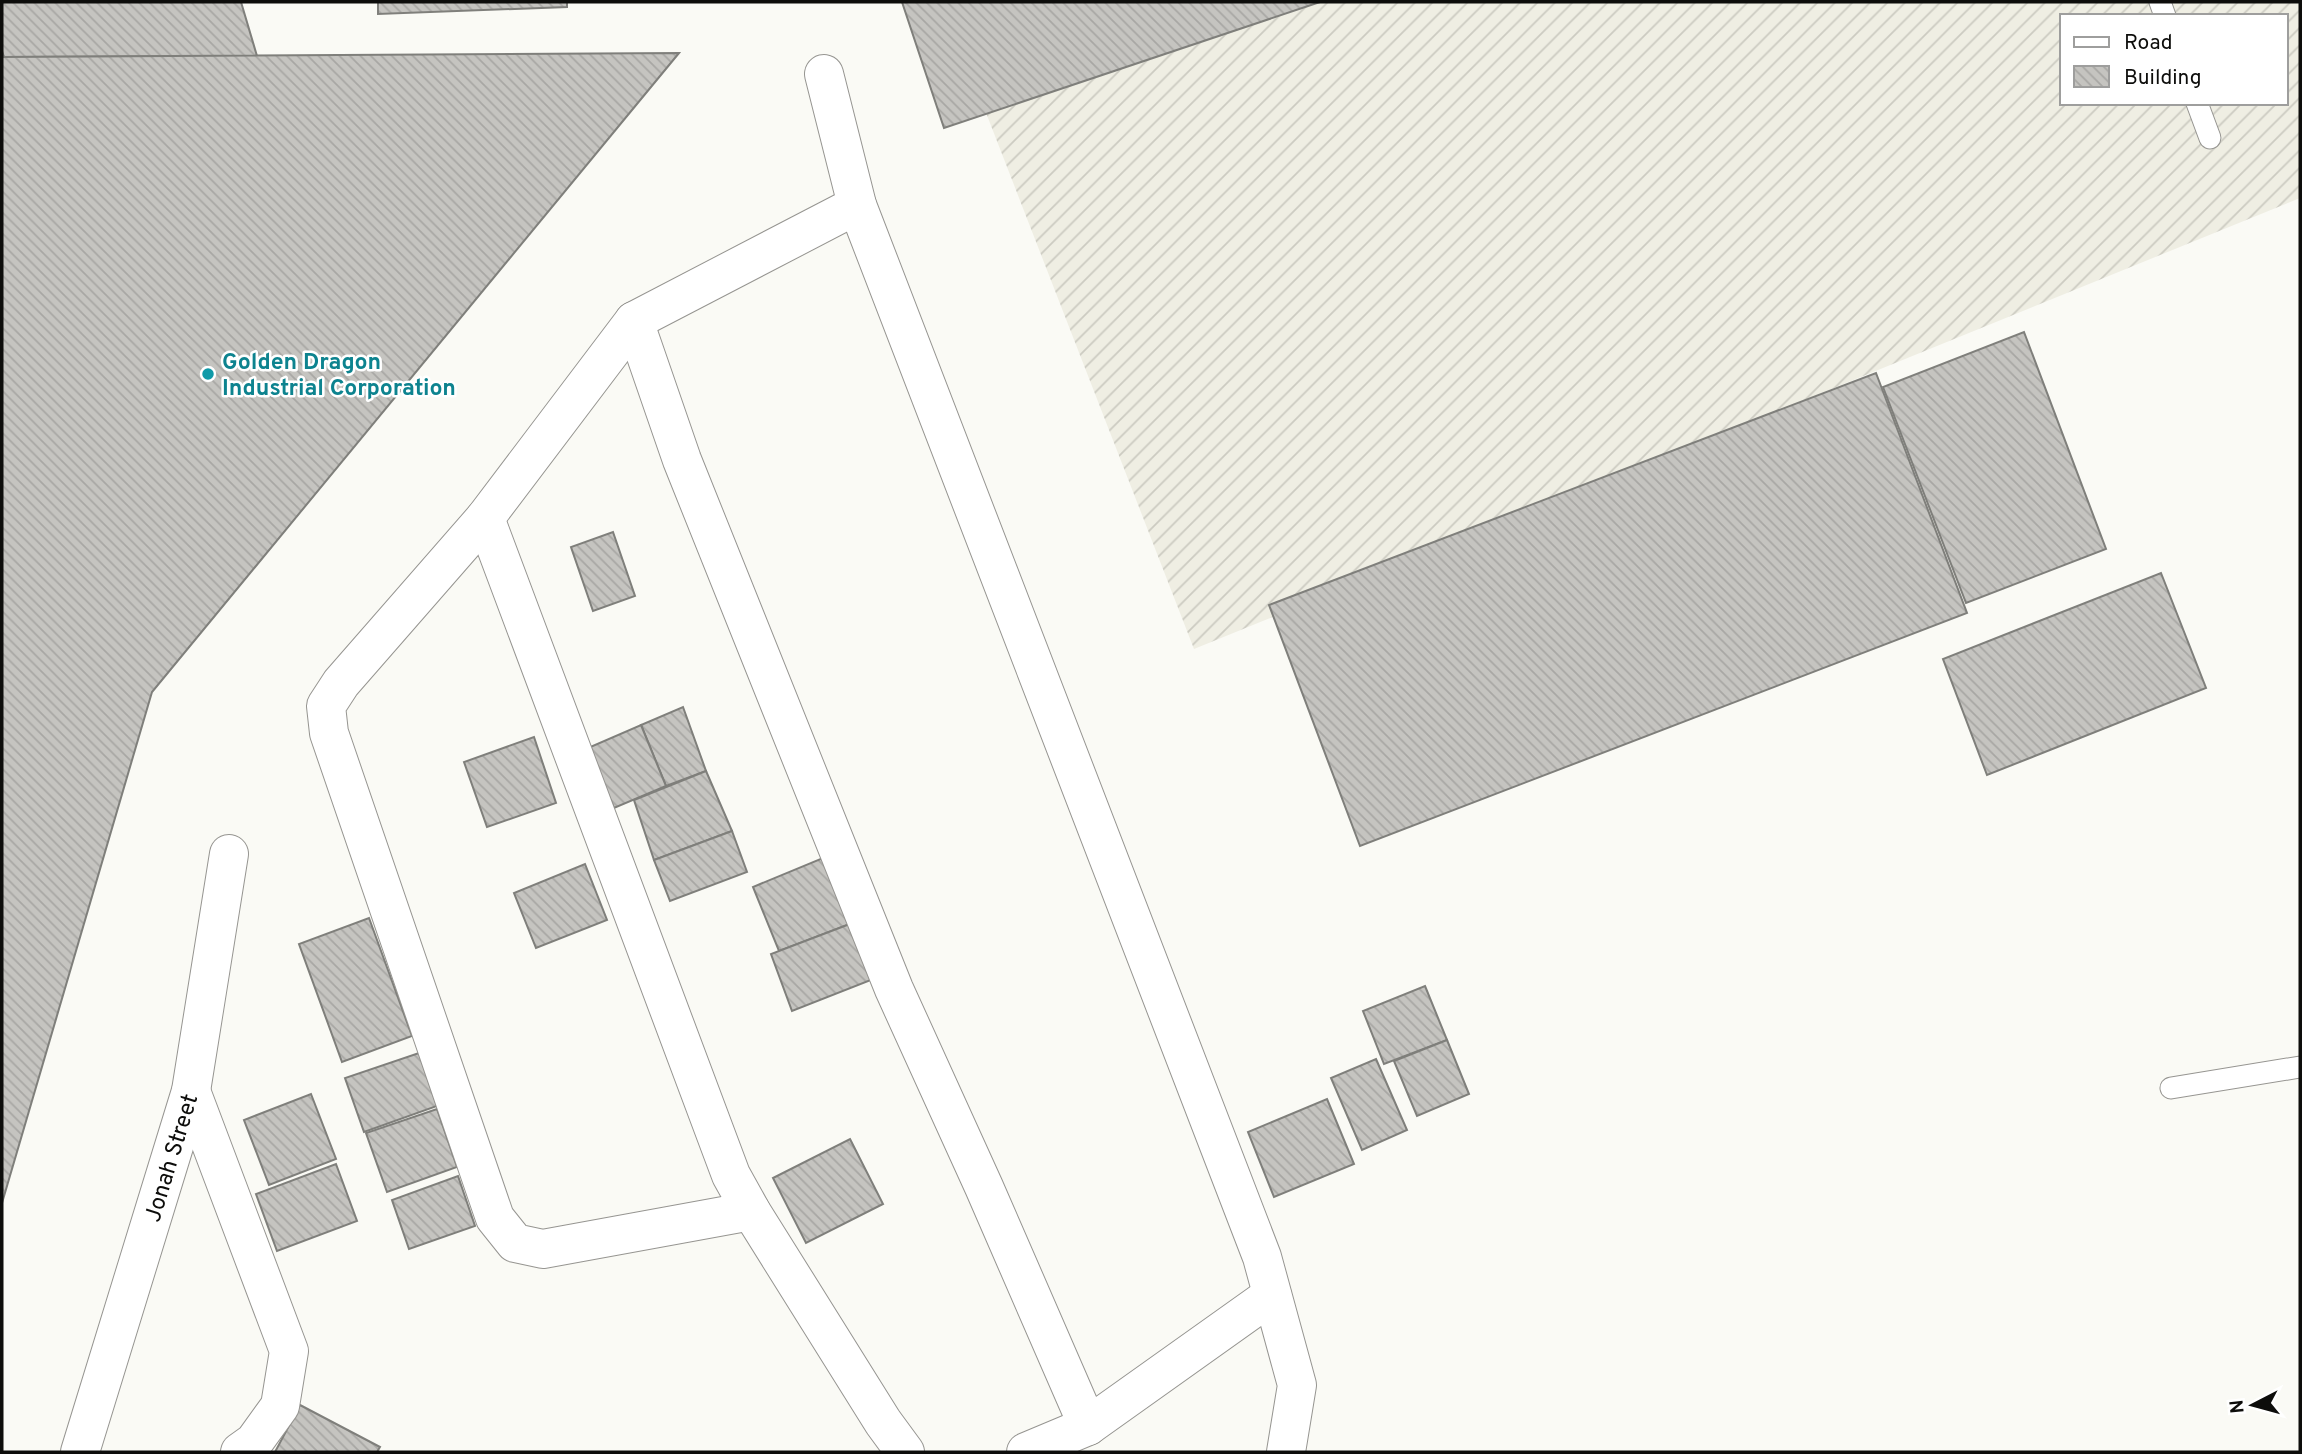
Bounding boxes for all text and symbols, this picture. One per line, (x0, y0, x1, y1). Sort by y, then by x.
legend (2060, 14, 2288, 105)
text: Road (2124, 30, 2173, 57)
text: Building (2124, 65, 2202, 92)
place label: Golden Dragon Industrial Corporation (222, 349, 456, 404)
marker: Golden Dragon Industrial Corporation (200, 366, 216, 382)
street label: Jonah Street (140, 1091, 206, 1226)
north arrow (2218, 1370, 2288, 1440)
text: N (2225, 1399, 2251, 1415)

